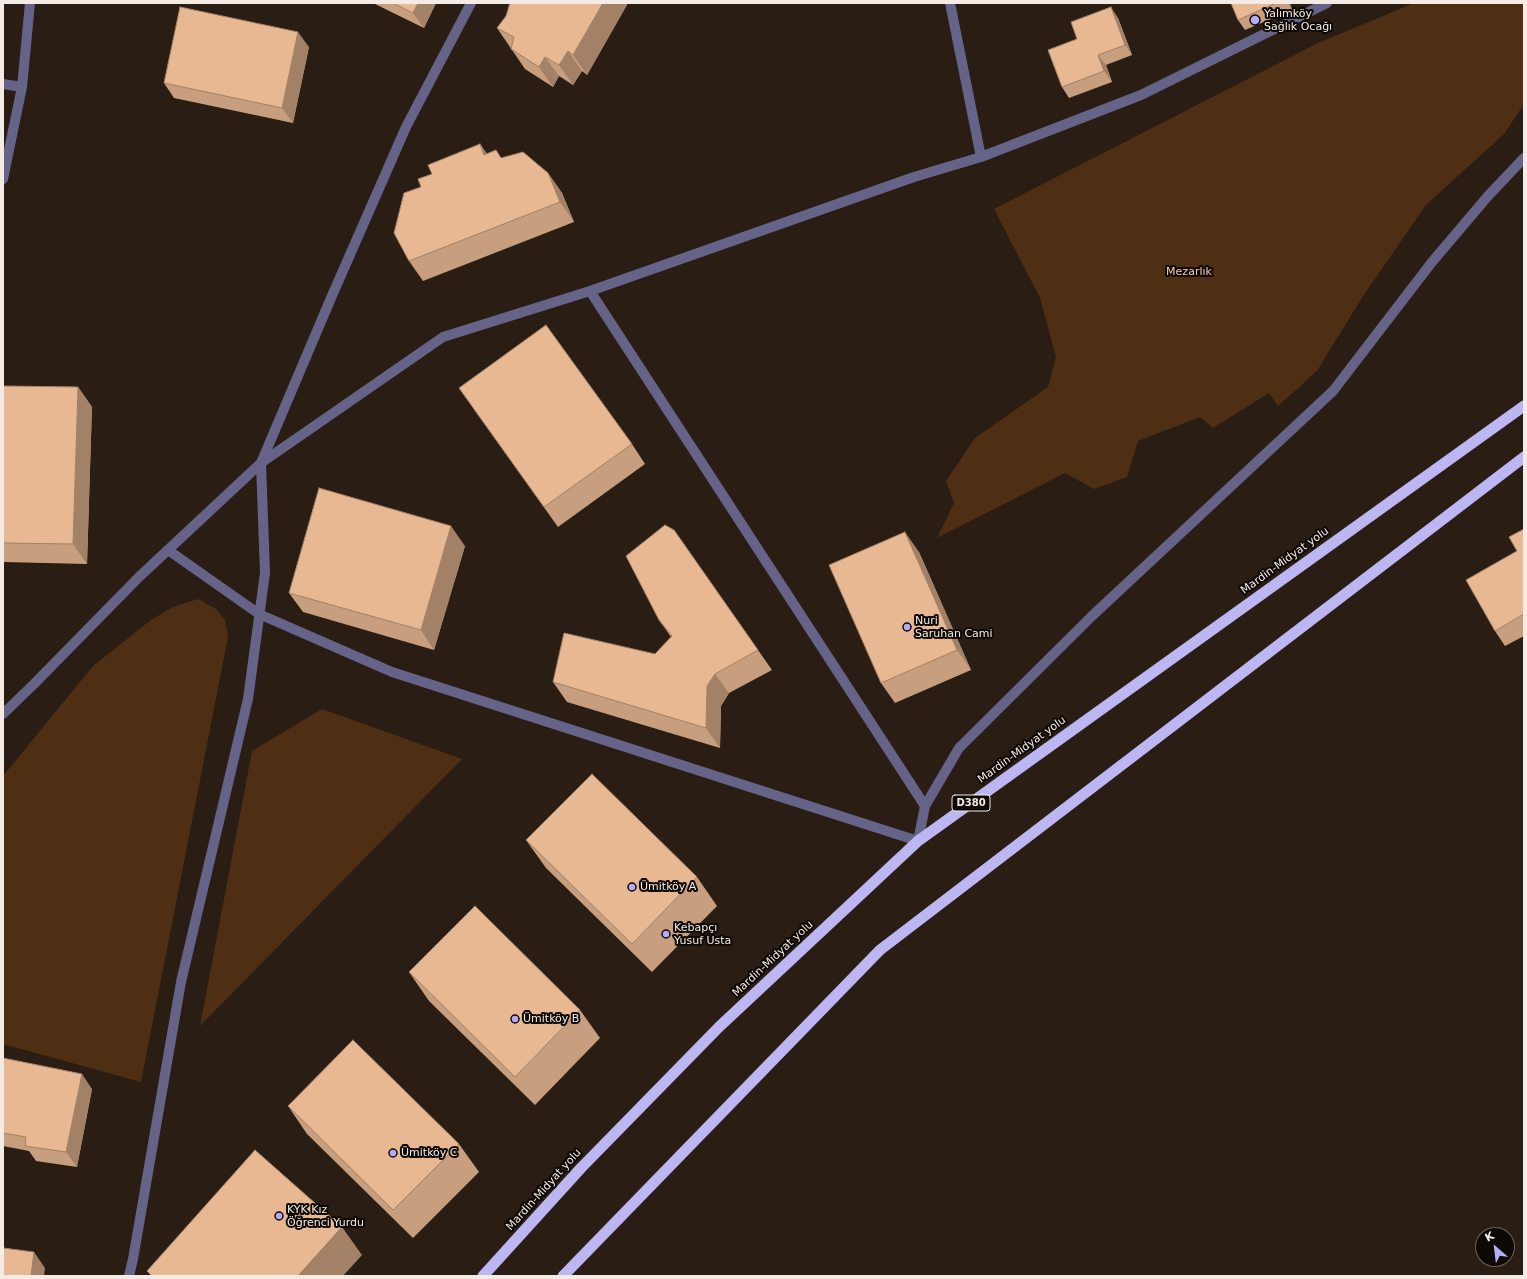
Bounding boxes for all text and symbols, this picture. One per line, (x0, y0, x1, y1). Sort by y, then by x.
place label: Yalımköy Sağlık Ocağı (1264, 7, 1332, 33)
marker: Yalımköy Sağlık Ocağı (1249, 14, 1261, 26)
park label: Mezarlık (1166, 265, 1212, 279)
street label: Mardin-Midyat yolu (1238, 525, 1332, 597)
place label: Nuri Saruhan Cami (915, 614, 993, 640)
marker: Nuri Saruhan Cami (902, 622, 912, 632)
street label: Mardin-Midyat yolu (975, 714, 1069, 786)
road number: D380 (952, 795, 990, 811)
place label: Ümitköy A (640, 880, 696, 894)
marker: Ümitköy A (627, 882, 637, 892)
street label: Mardin-Midyat yolu (730, 918, 816, 1000)
place label: Kebapçı Yusuf Usta (674, 921, 731, 947)
marker: Kebapçı Yusuf Usta (661, 929, 671, 939)
place label: Ümitköy B (523, 1012, 579, 1026)
marker: Ümitköy B (510, 1014, 520, 1024)
place label: Ümitköy C (401, 1146, 458, 1160)
street label: Mardin-Midyat yolu (504, 1146, 584, 1234)
marker: Ümitköy C (388, 1148, 398, 1158)
place label: KYK Kız Öğrenci Yurdu (287, 1203, 364, 1229)
marker: KYK Kız Öğrenci Yurdu (274, 1211, 284, 1221)
north arrow (1475, 1227, 1515, 1267)
text: K (1483, 1229, 1496, 1245)

